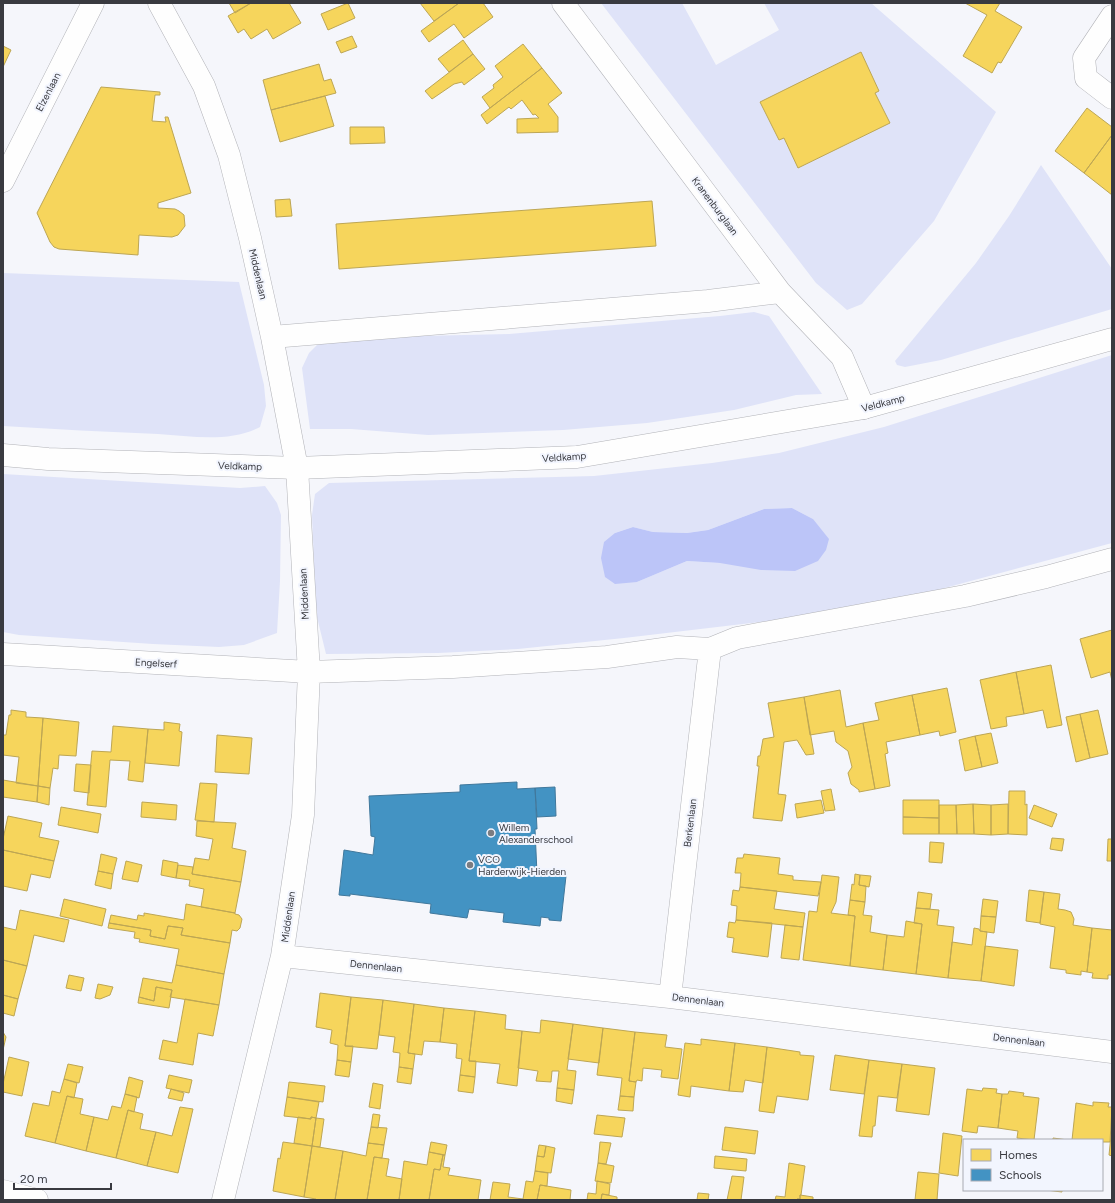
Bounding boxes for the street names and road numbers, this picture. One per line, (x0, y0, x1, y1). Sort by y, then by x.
street label: Elzenlaan (33, 70, 64, 114)
street label: Kranenburglaan (689, 174, 741, 238)
street label: Middenlaan (246, 247, 270, 301)
street label: Veldkamp (860, 391, 906, 415)
street label: Veldkamp (541, 449, 587, 465)
street label: Veldkamp (218, 459, 262, 473)
street label: Middenlaan (296, 568, 312, 620)
street label: Engelserf (135, 655, 178, 671)
street label: Berkenlaan (681, 798, 699, 848)
street label: Middenlaan (278, 890, 298, 943)
street label: Dennenlaan (349, 957, 403, 975)
street label: Dennenlaan (671, 990, 725, 1010)
street label: Dennenlaan (992, 1030, 1046, 1050)

